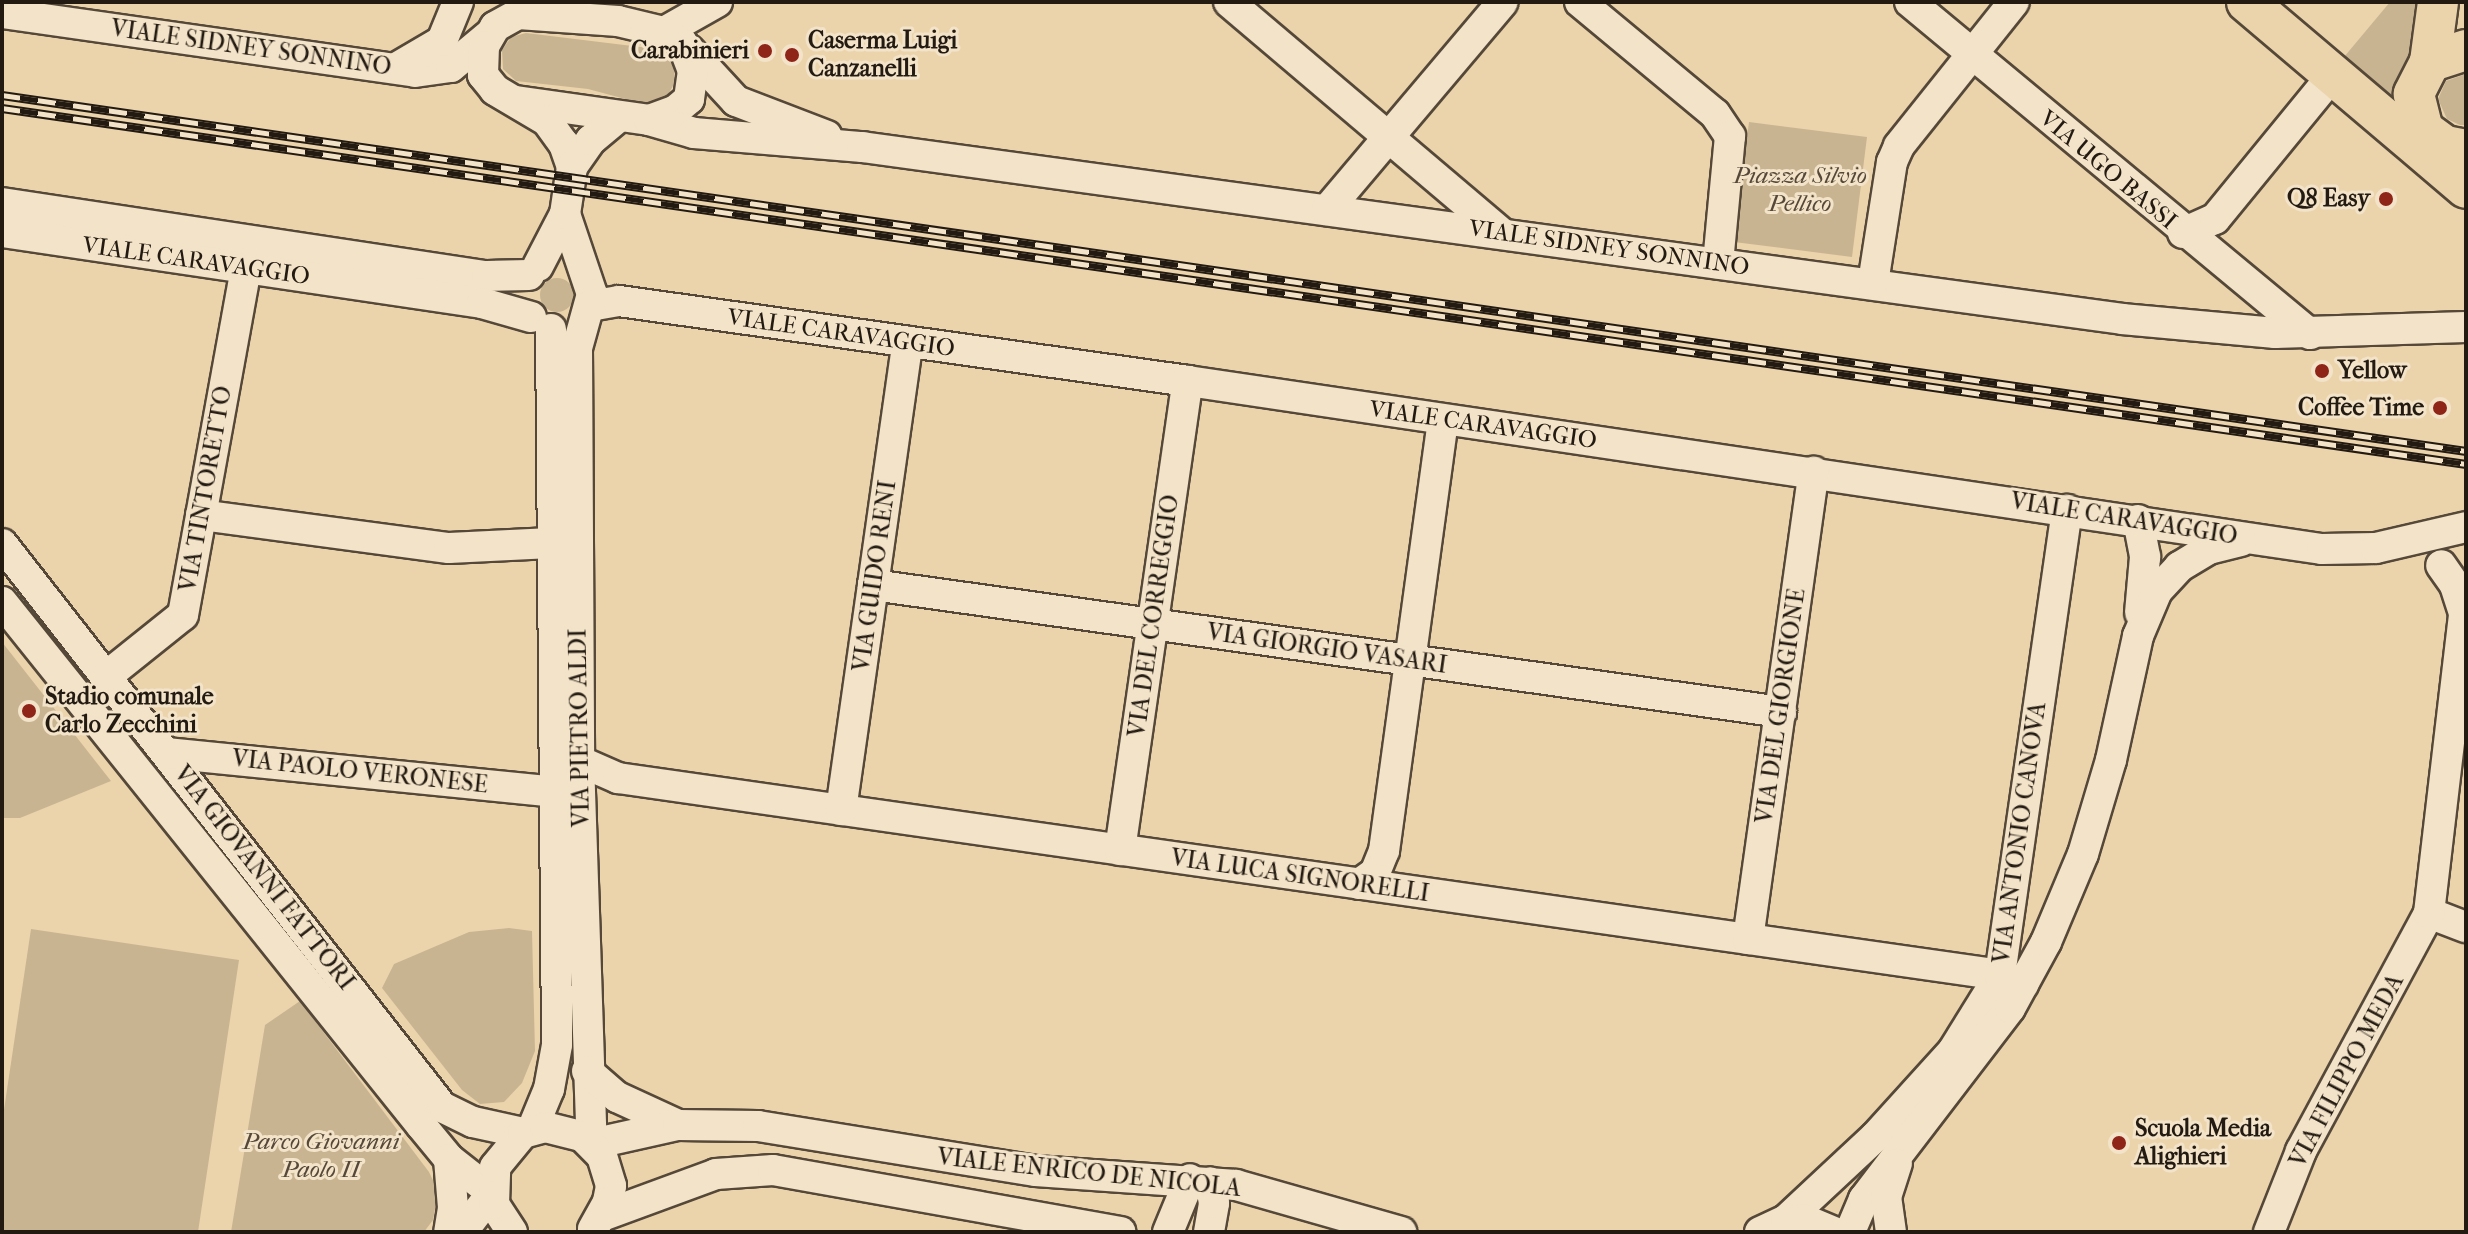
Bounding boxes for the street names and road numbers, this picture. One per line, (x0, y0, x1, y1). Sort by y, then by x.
street label: VIALE SIDNEY SONNINO (109, 14, 393, 82)
street label: VIA UGO BASSI (2033, 104, 2183, 236)
street label: VIALE SIDNEY SONNINO (1467, 214, 1751, 282)
street label: VIALE CARAVAGGIO (80, 231, 312, 291)
street label: VIALE CARAVAGGIO (725, 303, 957, 363)
street label: VIA TINTORETTO (174, 384, 238, 594)
street label: VIALE CARAVAGGIO (1367, 395, 1599, 455)
street label: VIA GUIDO RENI (847, 479, 903, 673)
street label: VIALE CARAVAGGIO (2008, 487, 2240, 551)
street label: VIA DEL CORREGGIO (1123, 493, 1185, 739)
street label: VIA DEL GIORGIONE (1750, 587, 1812, 825)
street label: VIA GIORGIO VASARI (1205, 618, 1449, 680)
street label: VIA PIETRO ALDI (564, 629, 596, 827)
street label: VIA ANTONIO CANOVA (1987, 700, 2053, 966)
street label: VIA PAOLO VERONESE (231, 744, 489, 800)
street label: VIA GIOVANNI FATTORI (167, 760, 361, 996)
street label: VIA LUCA SIGNORELLI (1169, 844, 1431, 908)
street label: VIA FILIPPO MEDA (2284, 969, 2410, 1173)
street label: VIALE ENRICO DE NICOLA (936, 1143, 1242, 1203)

